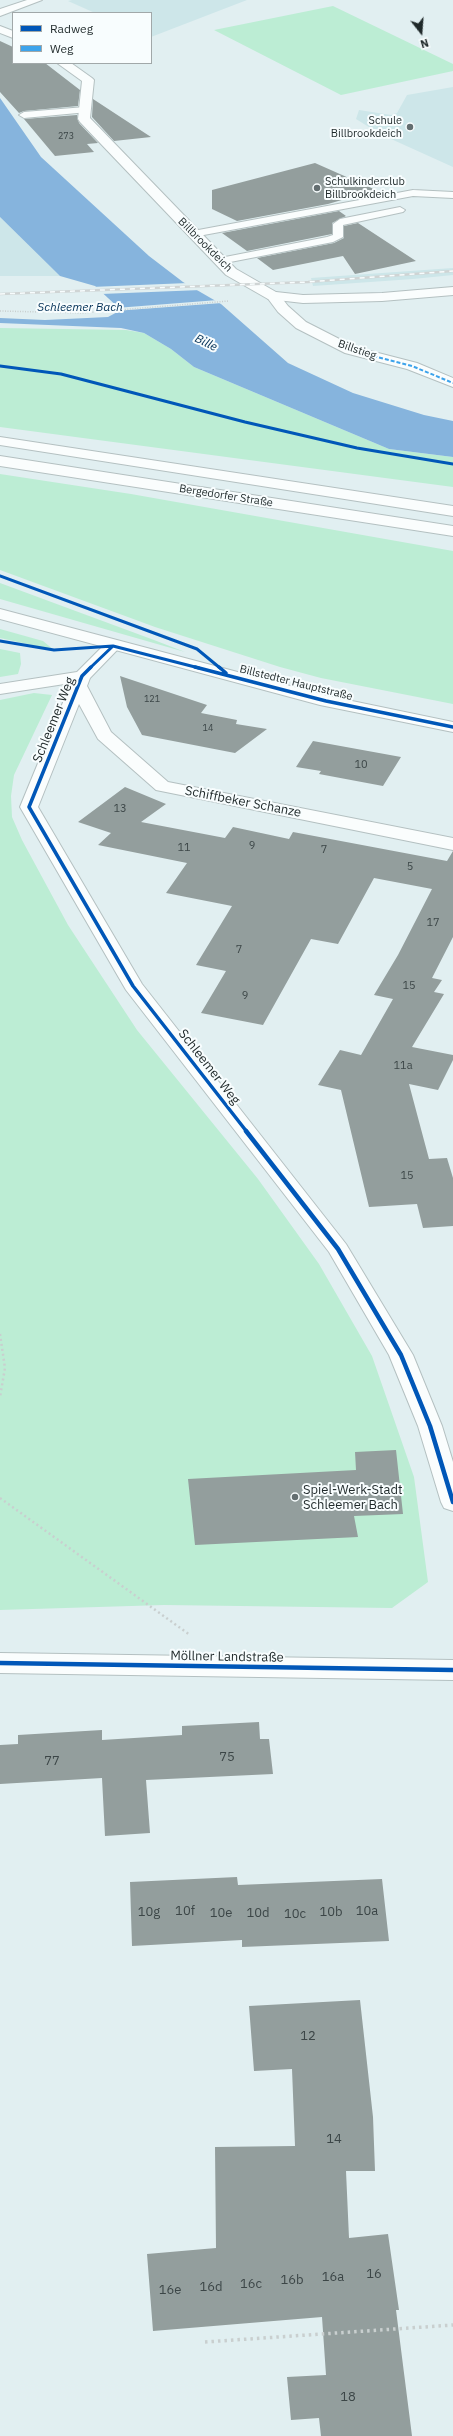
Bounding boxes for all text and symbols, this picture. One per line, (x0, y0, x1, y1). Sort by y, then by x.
legend (12, 12, 152, 64)
north arrow (401, 12, 441, 52)
text: Radweg (50, 21, 93, 36)
text: N (419, 36, 430, 51)
text: Weg (50, 41, 73, 56)
place label: Schule Billbrookdeich (331, 114, 402, 140)
marker: Schule Billbrookdeich (405, 122, 415, 132)
house number: 273 (58, 131, 74, 141)
place label: Schulkinderclub Billbrookdeich (325, 175, 405, 201)
marker: Schulkinderclub Billbrookdeich (312, 183, 322, 193)
street label: Billbrookdeich (175, 215, 235, 275)
water label: Schleemer Bach (37, 301, 123, 315)
water label: Bille (192, 331, 220, 355)
street label: Billstieg (336, 337, 378, 363)
street label: Bergedorfer Straße (178, 482, 274, 510)
street label: Billstedter Hauptstraße (238, 663, 354, 703)
street label: Schleemer Weg (30, 675, 78, 765)
house number: 121 (144, 694, 160, 704)
house number: 14 (203, 723, 213, 733)
house number: 10 (354, 758, 368, 772)
street label: Schiffbeker Schanze (183, 783, 303, 821)
house number: 13 (113, 802, 127, 816)
house number: 9 (249, 839, 255, 853)
house number: 11 (177, 841, 191, 855)
house number: 7 (321, 843, 327, 857)
house number: 5 (407, 860, 413, 874)
house number: 17 (426, 916, 440, 930)
house number: 7 (236, 943, 242, 957)
house number: 15 (402, 979, 416, 993)
house number: 9 (242, 989, 248, 1003)
street label: Schleemer Weg (175, 1026, 243, 1108)
house number: 11a (393, 1059, 413, 1073)
house number: 15 (400, 1169, 414, 1183)
place label: Spiel-Werk-Stadt Schleemer Bach (303, 1482, 403, 1513)
marker: Spiel-Werk-Stadt Schleemer Bach (290, 1492, 300, 1502)
street label: Möllner Landstraße (170, 1648, 284, 1666)
house number: 75 (219, 1749, 235, 1765)
house number: 77 (44, 1753, 60, 1769)
house number: 10f (175, 1903, 195, 1919)
house number: 10a (356, 1903, 378, 1919)
house number: 10g (138, 1904, 160, 1920)
house number: 10b (319, 1904, 343, 1920)
house number: 10e (210, 1905, 232, 1921)
house number: 10d (246, 1905, 270, 1921)
house number: 10c (284, 1906, 306, 1922)
house number: 12 (300, 2028, 316, 2044)
house number: 14 (326, 2131, 342, 2147)
house number: 16 (366, 2266, 382, 2282)
house number: 16a (322, 2269, 344, 2285)
house number: 16b (280, 2272, 304, 2288)
house number: 16c (240, 2276, 262, 2292)
house number: 16d (199, 2279, 223, 2295)
house number: 16e (159, 2282, 181, 2298)
house number: 18 (340, 2389, 356, 2405)

